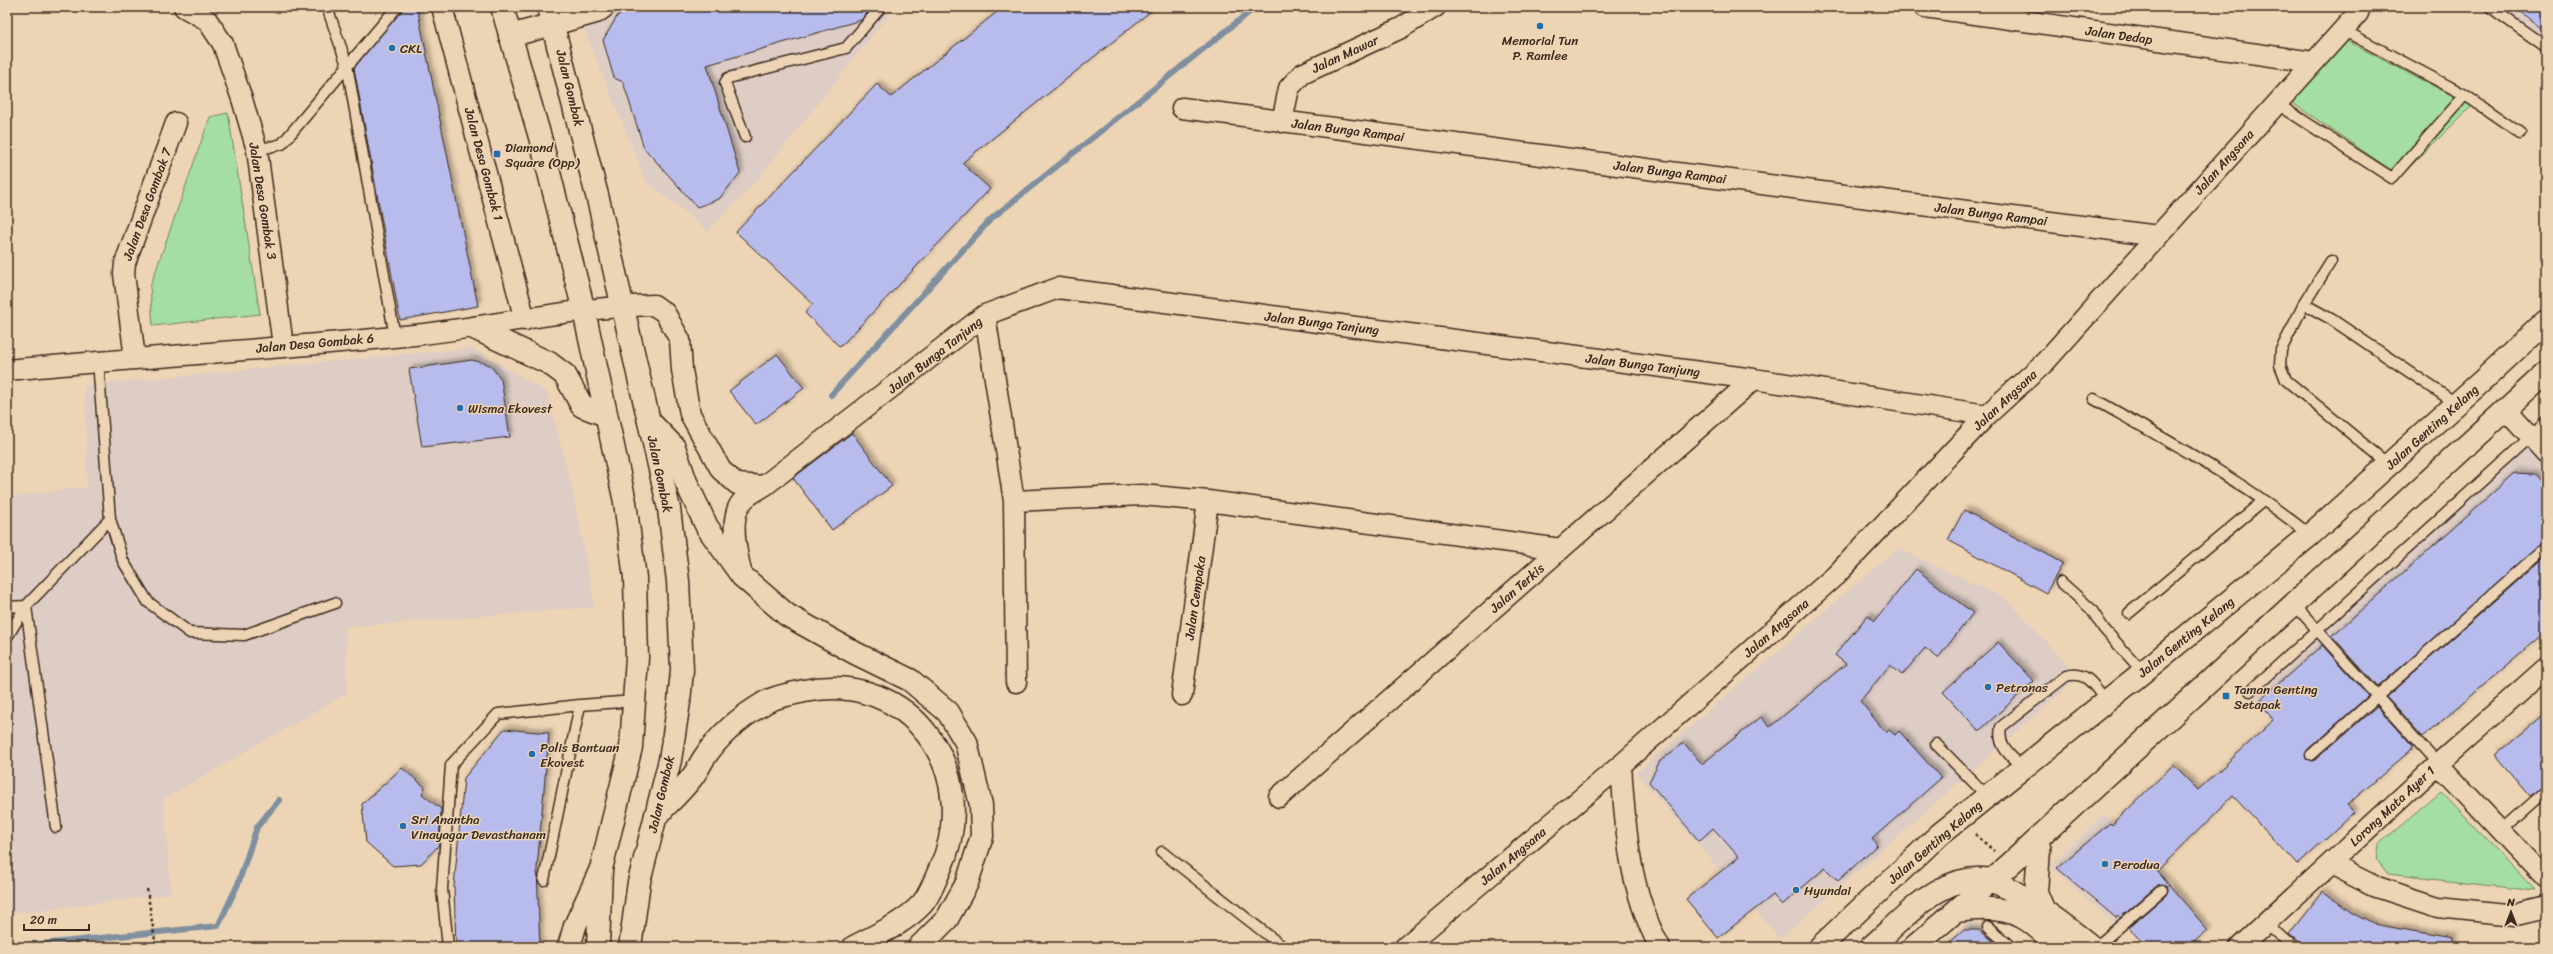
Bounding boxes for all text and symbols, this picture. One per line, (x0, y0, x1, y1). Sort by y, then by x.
street label: Jalan Dedap (2083, 19, 2154, 51)
marker: Memorial Tun P. Ramlee (1535, 21, 1545, 31)
street label: Jalan Mawar (1307, 28, 1383, 80)
place label: Memorial Tun P. Ramlee (1502, 29, 1578, 67)
place label: CKL (400, 37, 422, 60)
marker: CKL (387, 43, 397, 53)
street label: Jalan Gombak (549, 46, 591, 129)
street label: Jalan Desa Gombak 1 (458, 104, 510, 224)
street label: Jalan Bunga Rampai (1289, 112, 1406, 148)
street label: Jalan Angsana (2188, 124, 2260, 201)
place label: Diamond Square (Opp) (505, 136, 581, 174)
street label: Jalan Desa Gombak 3 (242, 140, 284, 261)
street label: Jalan Desa Gombak 7 (116, 143, 179, 264)
marker: Diamond Square (Opp) (492, 149, 502, 159)
street label: Jalan Bunga Rampai (1611, 154, 1728, 190)
street label: Jalan Bunga Rampai (1932, 196, 2049, 232)
street label: Jalan Bunga Tanjung (1262, 304, 1381, 341)
street label: Jalan Bunga Tanjung (882, 310, 988, 400)
street label: Jalan Desa Gombak 6 (254, 326, 375, 360)
street label: Jalan Bunga Tanjung (1583, 346, 1702, 383)
street label: Jalan Angsana (1967, 363, 2043, 437)
street label: Jalan Genting Kelang (2379, 378, 2484, 476)
place label: Wisma Ekovest (468, 397, 553, 420)
marker: Wisma Ekovest (455, 403, 465, 413)
street label: Jalan Gombak (640, 432, 679, 515)
street label: Jalan Cempaka (1178, 554, 1212, 642)
street label: Jalan Terkis (1483, 557, 1550, 619)
street label: Jalan Genting Kelang (2132, 590, 2240, 684)
street label: Jalan Angsana (1737, 592, 1815, 664)
place label: Petronas (1996, 676, 2049, 699)
place label: Taman Genting Setapak (2234, 678, 2318, 716)
marker: Petronas (1983, 682, 1993, 692)
marker: Taman Genting Setapak (2221, 691, 2231, 701)
place label: Polis Bantuan Ekovest (540, 736, 619, 774)
marker: Polis Bantuan Ekovest (527, 749, 537, 759)
street label: Jalan Gombak (641, 753, 681, 836)
street label: Lorong Mata Ayer 1 (2344, 760, 2441, 852)
street label: Jalan Genting Kelang (1882, 794, 1988, 890)
place label: Sri Anantha Vinayagar Devasthanam (411, 808, 546, 846)
marker: Sri Anantha Vinayagar Devasthanam (398, 821, 408, 831)
street label: Jalan Angsana (1474, 821, 1552, 892)
place label: Perodua (2113, 853, 2160, 876)
marker: Perodua (2100, 859, 2110, 869)
place label: Hyundai (1804, 879, 1851, 902)
marker: Hyundai (1791, 885, 1801, 895)
north arrow (2491, 892, 2531, 932)
text: N (2506, 893, 2515, 912)
scale bar (24, 906, 89, 932)
text: 20 m (30, 909, 57, 931)

